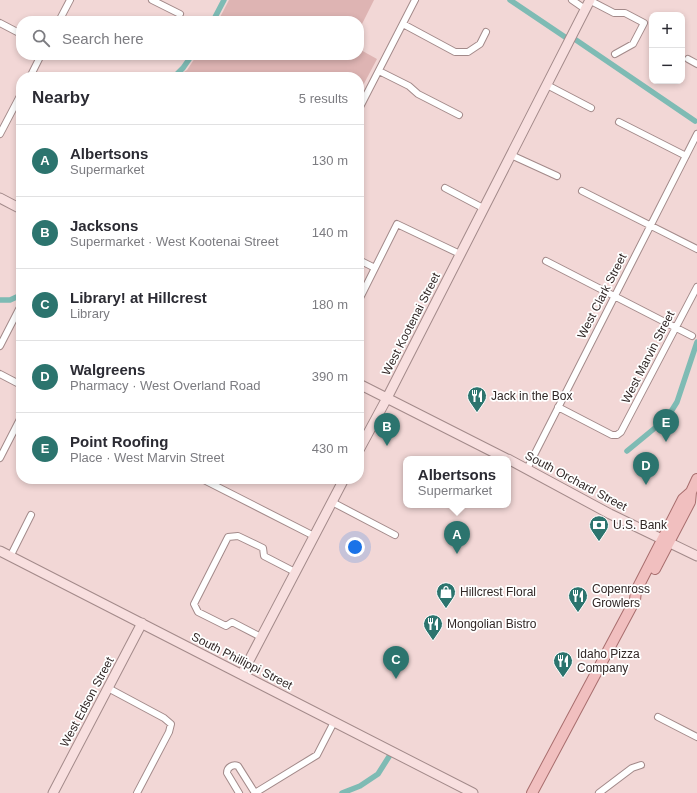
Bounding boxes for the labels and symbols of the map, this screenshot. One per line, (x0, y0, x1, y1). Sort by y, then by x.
street label: West Clark Street (574, 250, 630, 341)
street label: West Kootenai Street (379, 270, 443, 378)
street label: West Marvin Street (619, 308, 678, 406)
restaurant icon: Jack in the Box (466, 385, 488, 413)
place label: Jack in the Box (491, 389, 572, 403)
pin: E (653, 409, 679, 442)
pin: B (374, 413, 400, 446)
street label: South Orchard Street (523, 448, 630, 514)
pin: D (633, 452, 659, 485)
bank icon: U.S. Bank (588, 514, 610, 542)
place label: U.S. Bank (613, 518, 668, 532)
pin: A (444, 521, 470, 554)
your location (345, 537, 365, 557)
shop icon: Hillcrest Floral (435, 581, 457, 609)
place label: Copenross Growlers (592, 582, 650, 610)
place label: Hillcrest Floral (460, 585, 536, 599)
restaurant icon: Copenross Growlers (567, 585, 589, 613)
restaurant icon: Mongolian Bistro (422, 613, 444, 641)
place label: Mongolian Bistro (447, 617, 537, 631)
street label: South Phillippi Street (189, 629, 295, 693)
pin: C (383, 646, 409, 679)
place label: Idaho Pizza Company (577, 647, 640, 675)
restaurant icon: Idaho Pizza Company (552, 650, 574, 678)
street label: West Edson Street (57, 654, 117, 749)

